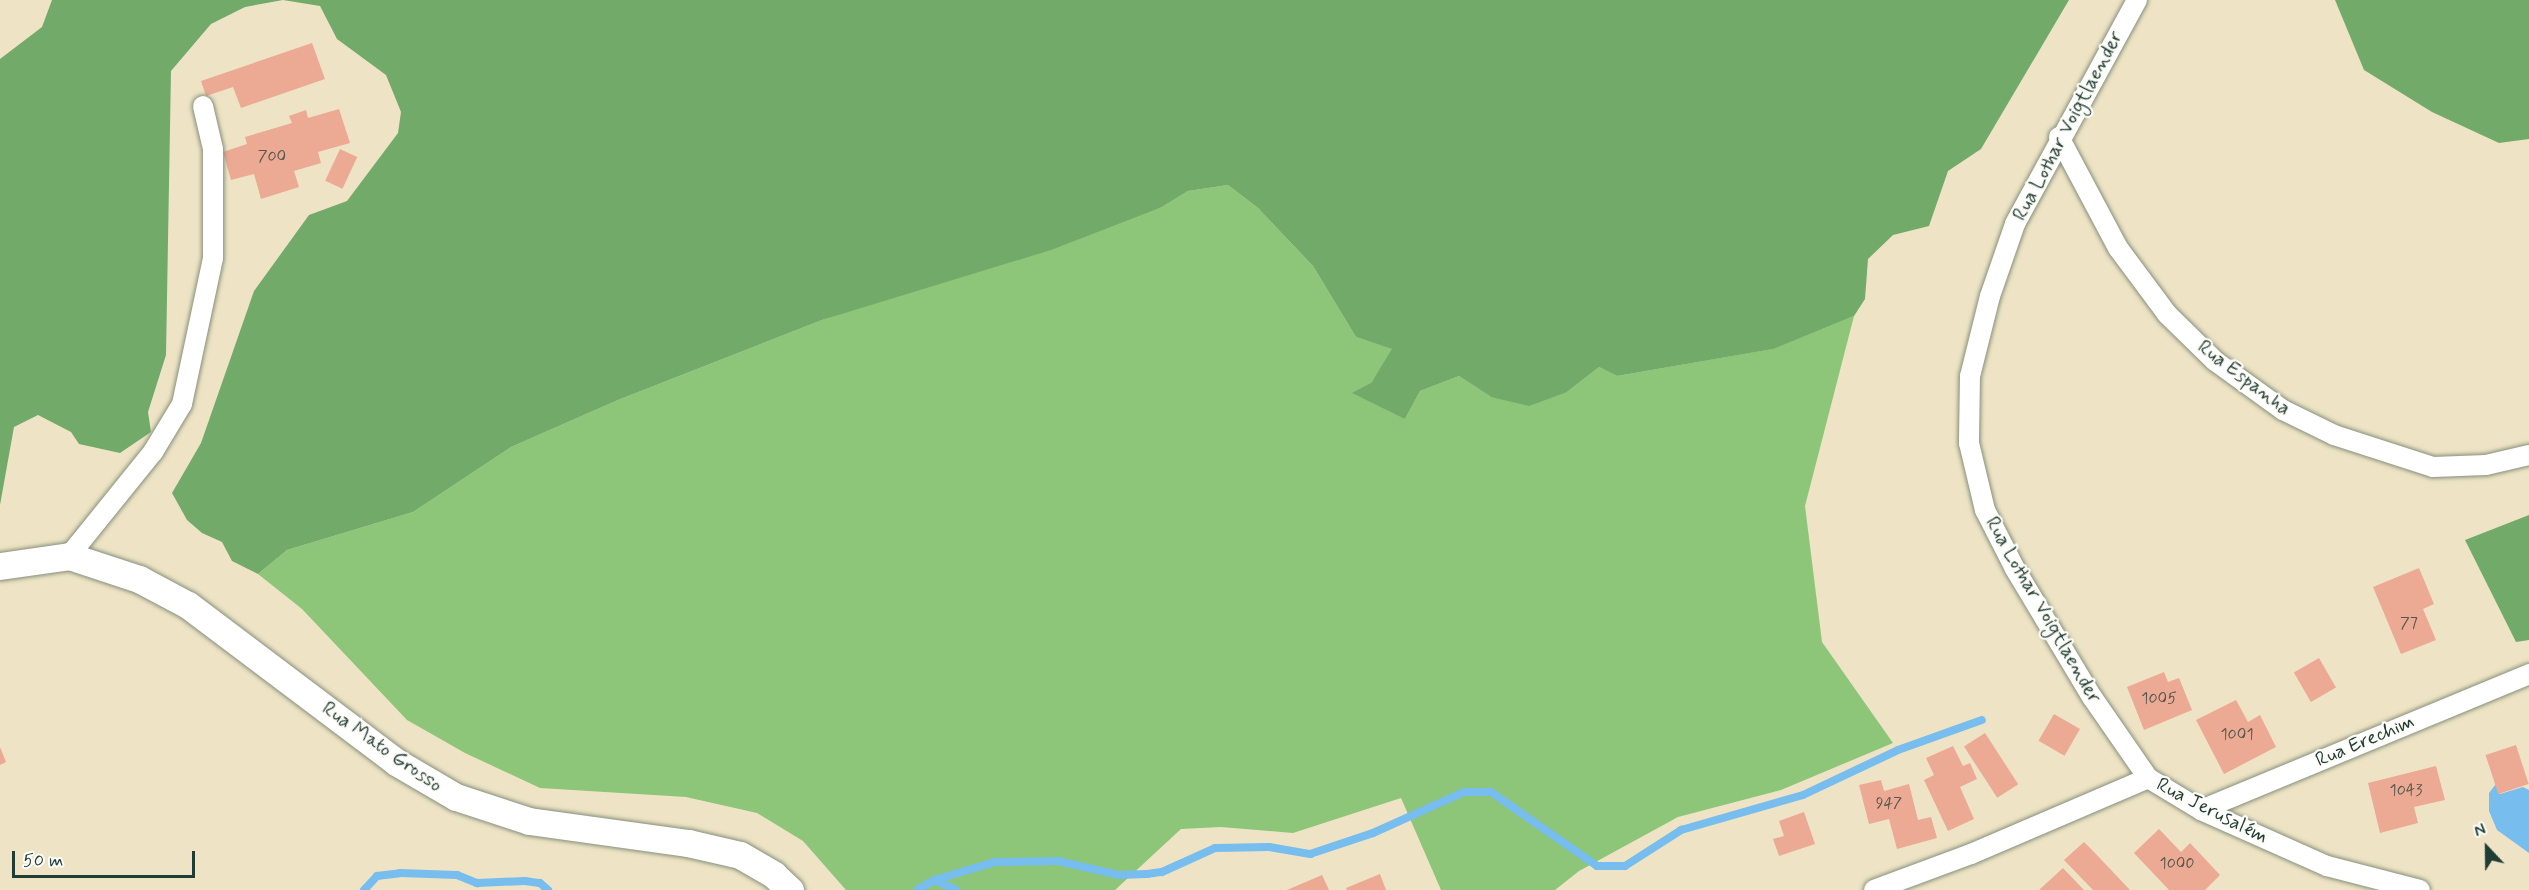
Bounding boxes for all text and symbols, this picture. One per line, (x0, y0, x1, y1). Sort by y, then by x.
street label: Rua Lothar Voigtlaender (2009, 29, 2127, 223)
house number: 700 (258, 147, 286, 167)
street label: Rua Espanha (2192, 335, 2296, 421)
street label: Rua Lothar Voigtlaender (1981, 514, 2105, 706)
house number: 77 (2400, 614, 2418, 634)
house number: 1005 (2141, 689, 2177, 709)
street label: Rua Mato Grosso (318, 697, 446, 797)
street label: Rua Erechim (2312, 709, 2418, 773)
house number: 1001 (2220, 725, 2254, 745)
street label: Rua Jerusalém (2152, 773, 2272, 849)
house number: 1043 (2390, 781, 2422, 801)
house number: 947 (1876, 794, 1902, 814)
north arrow (2457, 818, 2517, 878)
text: N (2471, 819, 2489, 843)
scale bar (15, 839, 198, 877)
text: 50 m (23, 849, 63, 873)
house number: 1000 (2160, 854, 2194, 874)

